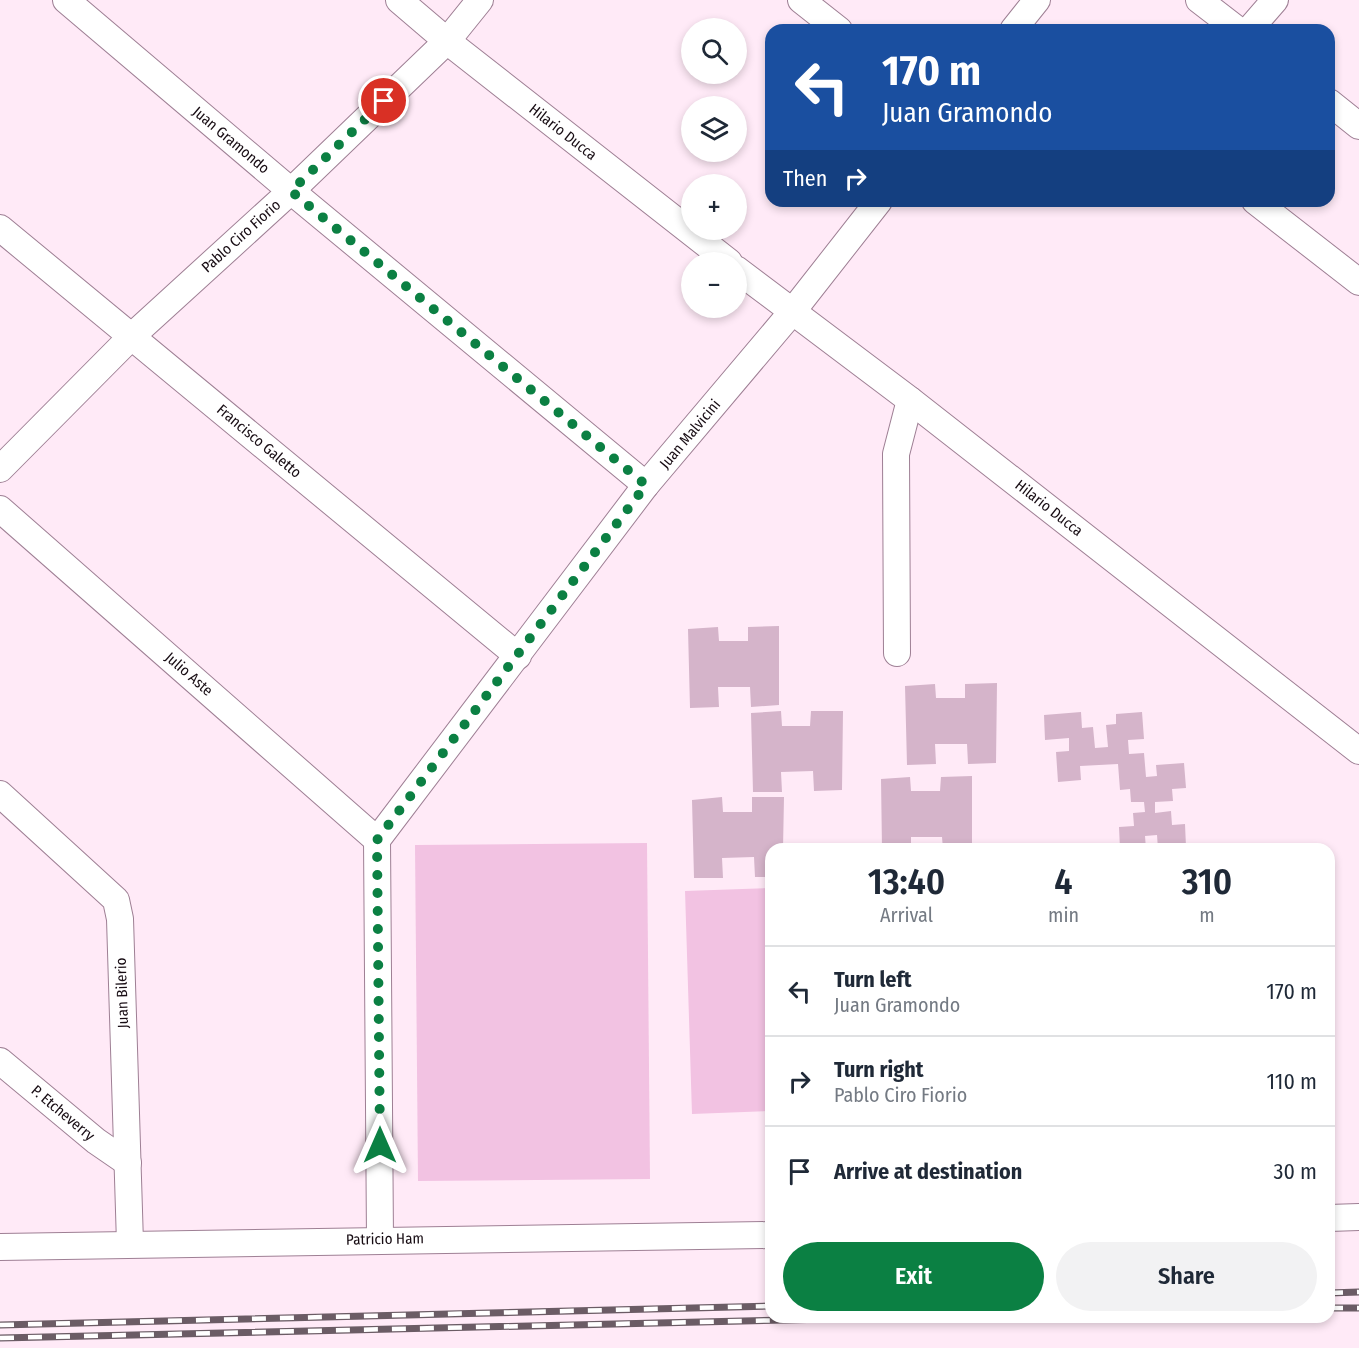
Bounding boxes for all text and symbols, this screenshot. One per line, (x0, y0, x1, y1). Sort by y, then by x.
map controls (681, 18, 747, 318)
button: search (681, 18, 747, 84)
text: 170 m (882, 46, 981, 96)
icon: left (783, 48, 861, 126)
pin (358, 75, 409, 126)
icon: arrive (367, 84, 400, 117)
button: layers (681, 96, 747, 162)
text: Juan Gramondo (882, 97, 1052, 129)
street label: Hilario Ducca (526, 100, 600, 164)
street label: Juan Gramondo (189, 103, 273, 177)
icon: right (839, 162, 872, 195)
text: Then (783, 165, 827, 192)
button: + (681, 174, 747, 240)
street label: Pablo Ciro Fiorio (198, 196, 284, 276)
button: − (681, 252, 747, 318)
street label: Juan Malvicini (656, 396, 724, 472)
street label: Francisco Galetto (213, 400, 305, 482)
street label: Hilario Ducca (1012, 476, 1086, 540)
street label: Julio Aste (161, 648, 217, 700)
text: 13:40 (868, 860, 945, 904)
text: 4 (1054, 860, 1073, 904)
text: 310 (1182, 860, 1232, 904)
text: Arrival (880, 903, 933, 927)
text: min (1048, 903, 1079, 927)
text: m (1199, 903, 1215, 927)
street label: Juan Bilerio (112, 957, 132, 1029)
text: Turn left (834, 966, 912, 993)
icon: left (783, 975, 816, 1008)
text: 170 m (1266, 978, 1317, 1005)
text: Juan Gramondo (834, 993, 960, 1017)
text: Turn right (834, 1056, 923, 1083)
icon: right (783, 1065, 816, 1098)
text: 110 m (1267, 1068, 1317, 1095)
street label: P. Etcheverry (28, 1081, 99, 1145)
text: Pablo Ciro Fiorio (834, 1083, 967, 1107)
position arrow (348, 1113, 412, 1177)
icon: arrive (783, 1155, 816, 1188)
text: Arrive at destination (834, 1158, 1022, 1185)
text: 30 m (1274, 1158, 1317, 1185)
street label: Patricio Ham (346, 1229, 424, 1249)
button: Exit (783, 1242, 1044, 1311)
button: Share (1056, 1242, 1317, 1311)

